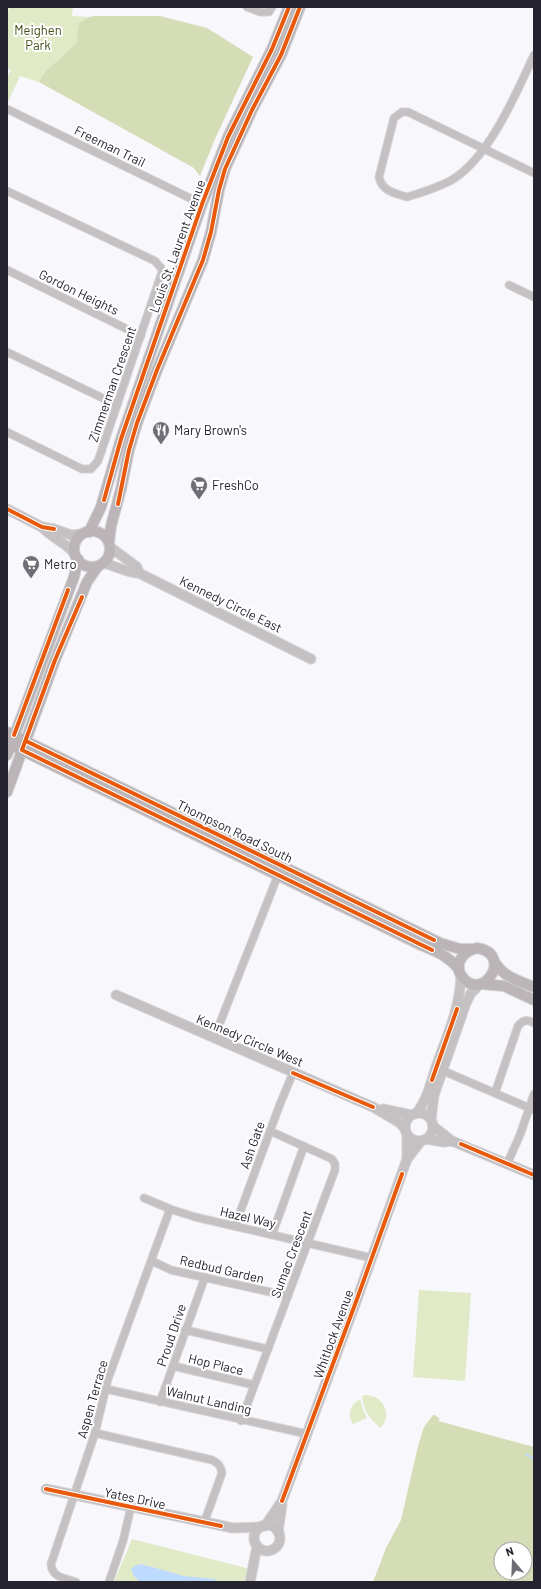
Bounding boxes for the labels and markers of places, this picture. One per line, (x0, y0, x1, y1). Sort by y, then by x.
restaurant icon: Mary Brown's (151, 420, 171, 445)
place label: Mary Brown's (174, 422, 247, 438)
supermarket icon: FreshCo (189, 475, 209, 500)
place label: FreshCo (212, 477, 259, 493)
supermarket icon: Metro (21, 554, 41, 579)
place label: Metro (44, 556, 77, 572)

